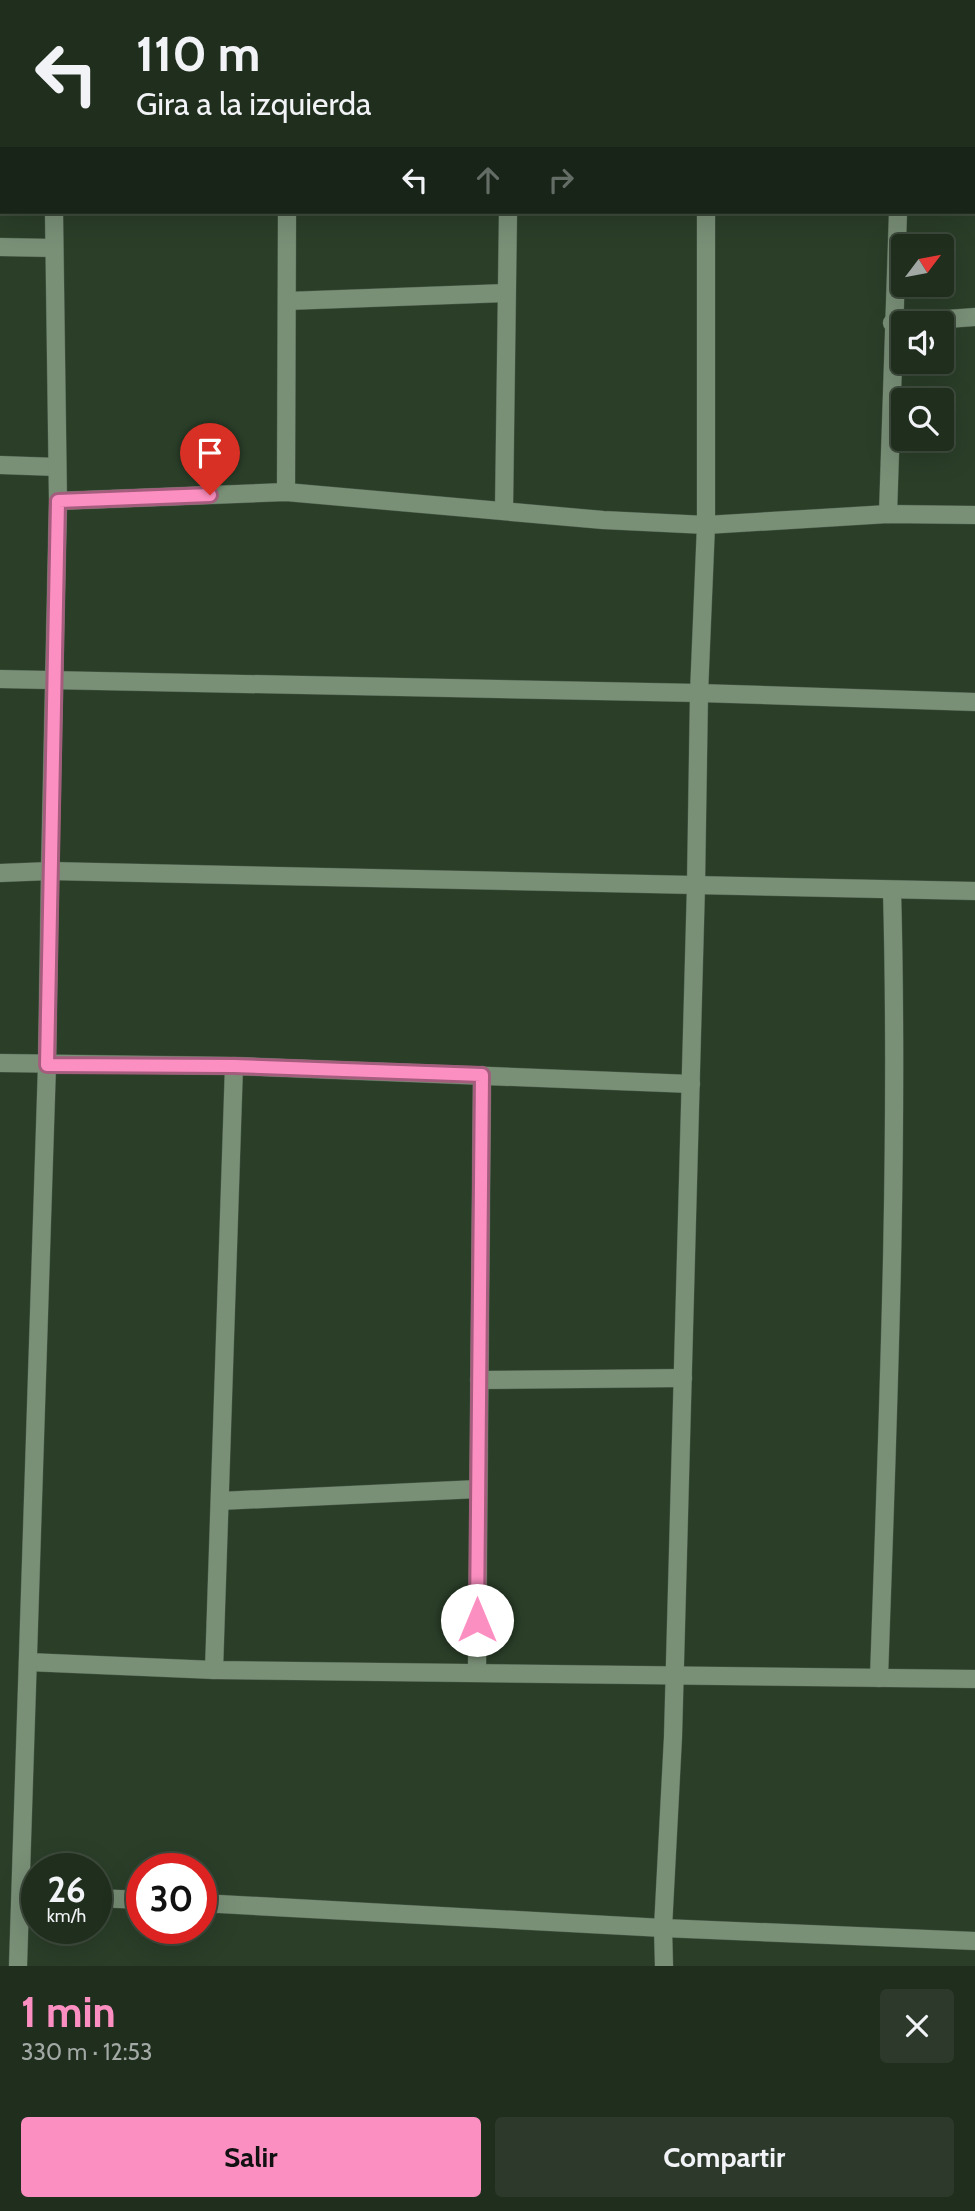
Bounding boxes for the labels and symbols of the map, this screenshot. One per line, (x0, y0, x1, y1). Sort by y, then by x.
north arrow (891, 234, 954, 298)
pin (180, 423, 240, 495)
position arrow (440, 1583, 514, 1657)
speed limit sign: 30 (126, 1853, 217, 1944)

